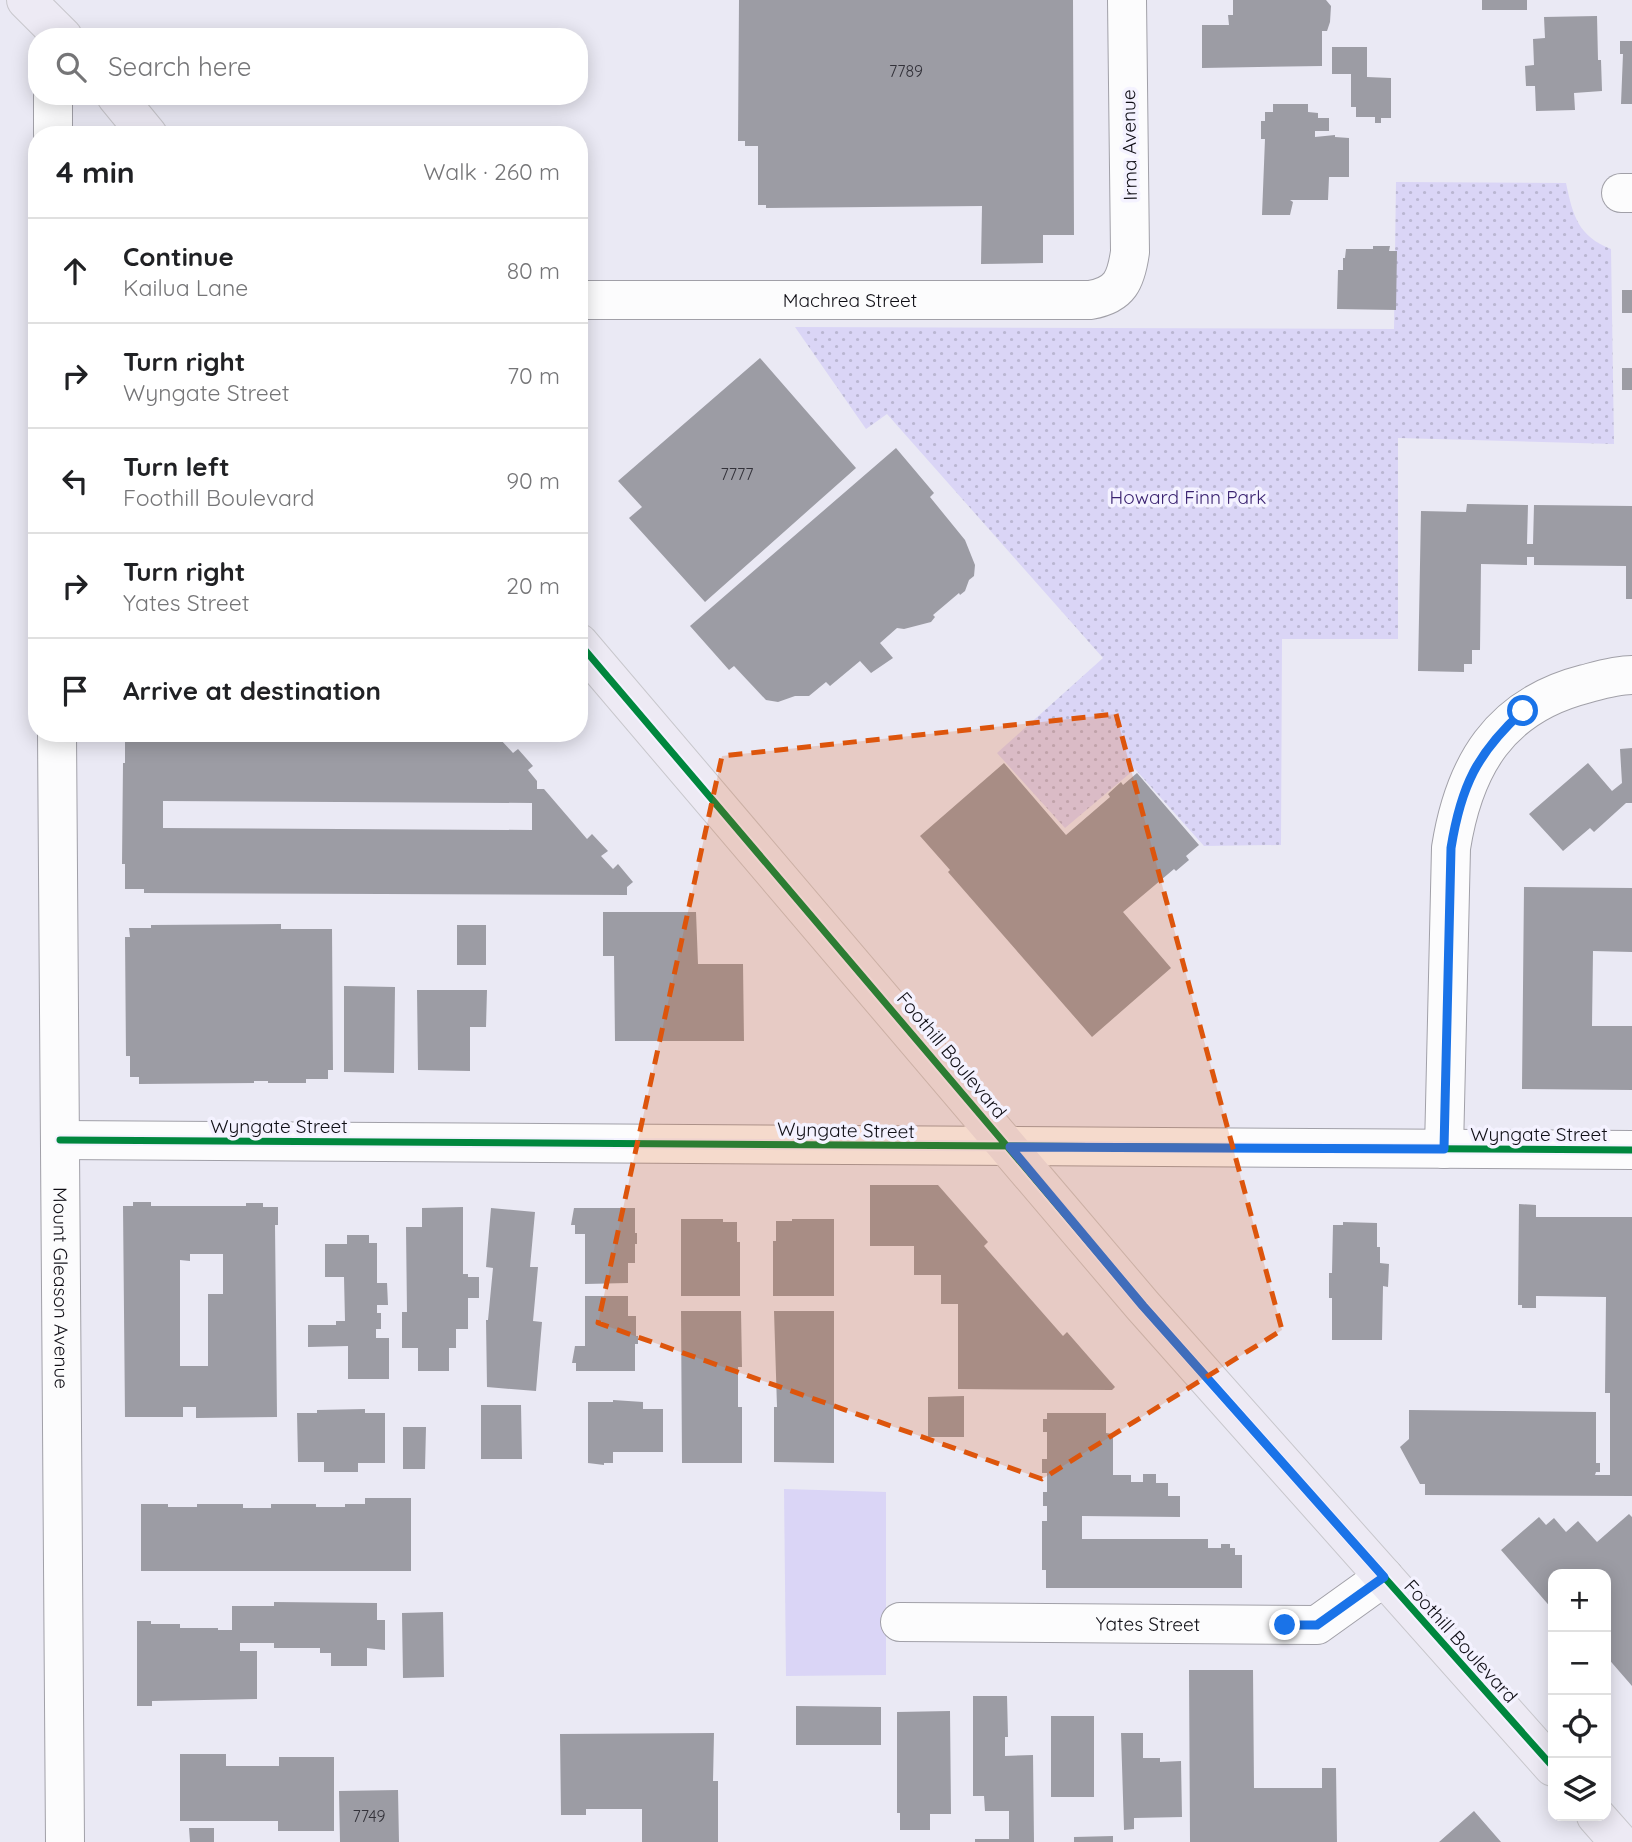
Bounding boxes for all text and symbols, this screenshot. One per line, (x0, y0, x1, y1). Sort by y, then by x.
search box (28, 28, 588, 105)
icon: search (52, 48, 90, 86)
text: Search here (108, 50, 252, 83)
house number: 7789 (889, 61, 923, 81)
street label: Irma Avenue (1116, 89, 1142, 201)
text: 4 min (56, 153, 135, 191)
text: Walk · 260 m (423, 157, 560, 186)
text: Continue (123, 240, 234, 273)
icon: ahead (56, 252, 94, 290)
text: 80 m (507, 256, 560, 285)
text: Kailua Lane (123, 273, 248, 302)
street label: Machrea Street (783, 288, 917, 312)
text: Turn right (123, 345, 245, 378)
icon: right (56, 357, 94, 395)
text: 70 m (507, 361, 560, 390)
text: Wyngate Street (123, 378, 290, 407)
text: Turn left (123, 450, 230, 483)
icon: left (56, 462, 94, 500)
house number: 7777 (721, 464, 753, 484)
text: 90 m (506, 466, 560, 495)
text: Foothill Boulevard (123, 483, 314, 512)
park label: Howard Finn Park (1110, 485, 1266, 509)
text: Turn right (123, 555, 245, 588)
icon: right (56, 567, 94, 605)
text: 20 m (506, 571, 560, 600)
text: Yates Street (123, 588, 250, 617)
icon: arrive (56, 672, 94, 710)
text: Arrive at destination (123, 674, 381, 707)
route start (1507, 695, 1538, 726)
street label: Foothill Boulevard (892, 987, 1012, 1123)
street label: Wyngate Street (210, 1114, 348, 1138)
street label: Wyngate Street (777, 1117, 915, 1143)
street label: Wyngate Street (1470, 1122, 1608, 1146)
street label: Mount Gleason Avenue (48, 1187, 74, 1389)
map controls (1548, 1569, 1611, 1821)
button: + (1548, 1569, 1611, 1632)
street label: Foothill Boulevard (1399, 1574, 1523, 1708)
route end (1269, 1609, 1300, 1640)
street label: Yates Street (1096, 1611, 1200, 1636)
button: − (1548, 1632, 1611, 1695)
button: locate (1548, 1695, 1611, 1758)
button: layers (1548, 1758, 1611, 1821)
house number: 7749 (353, 1806, 385, 1826)

